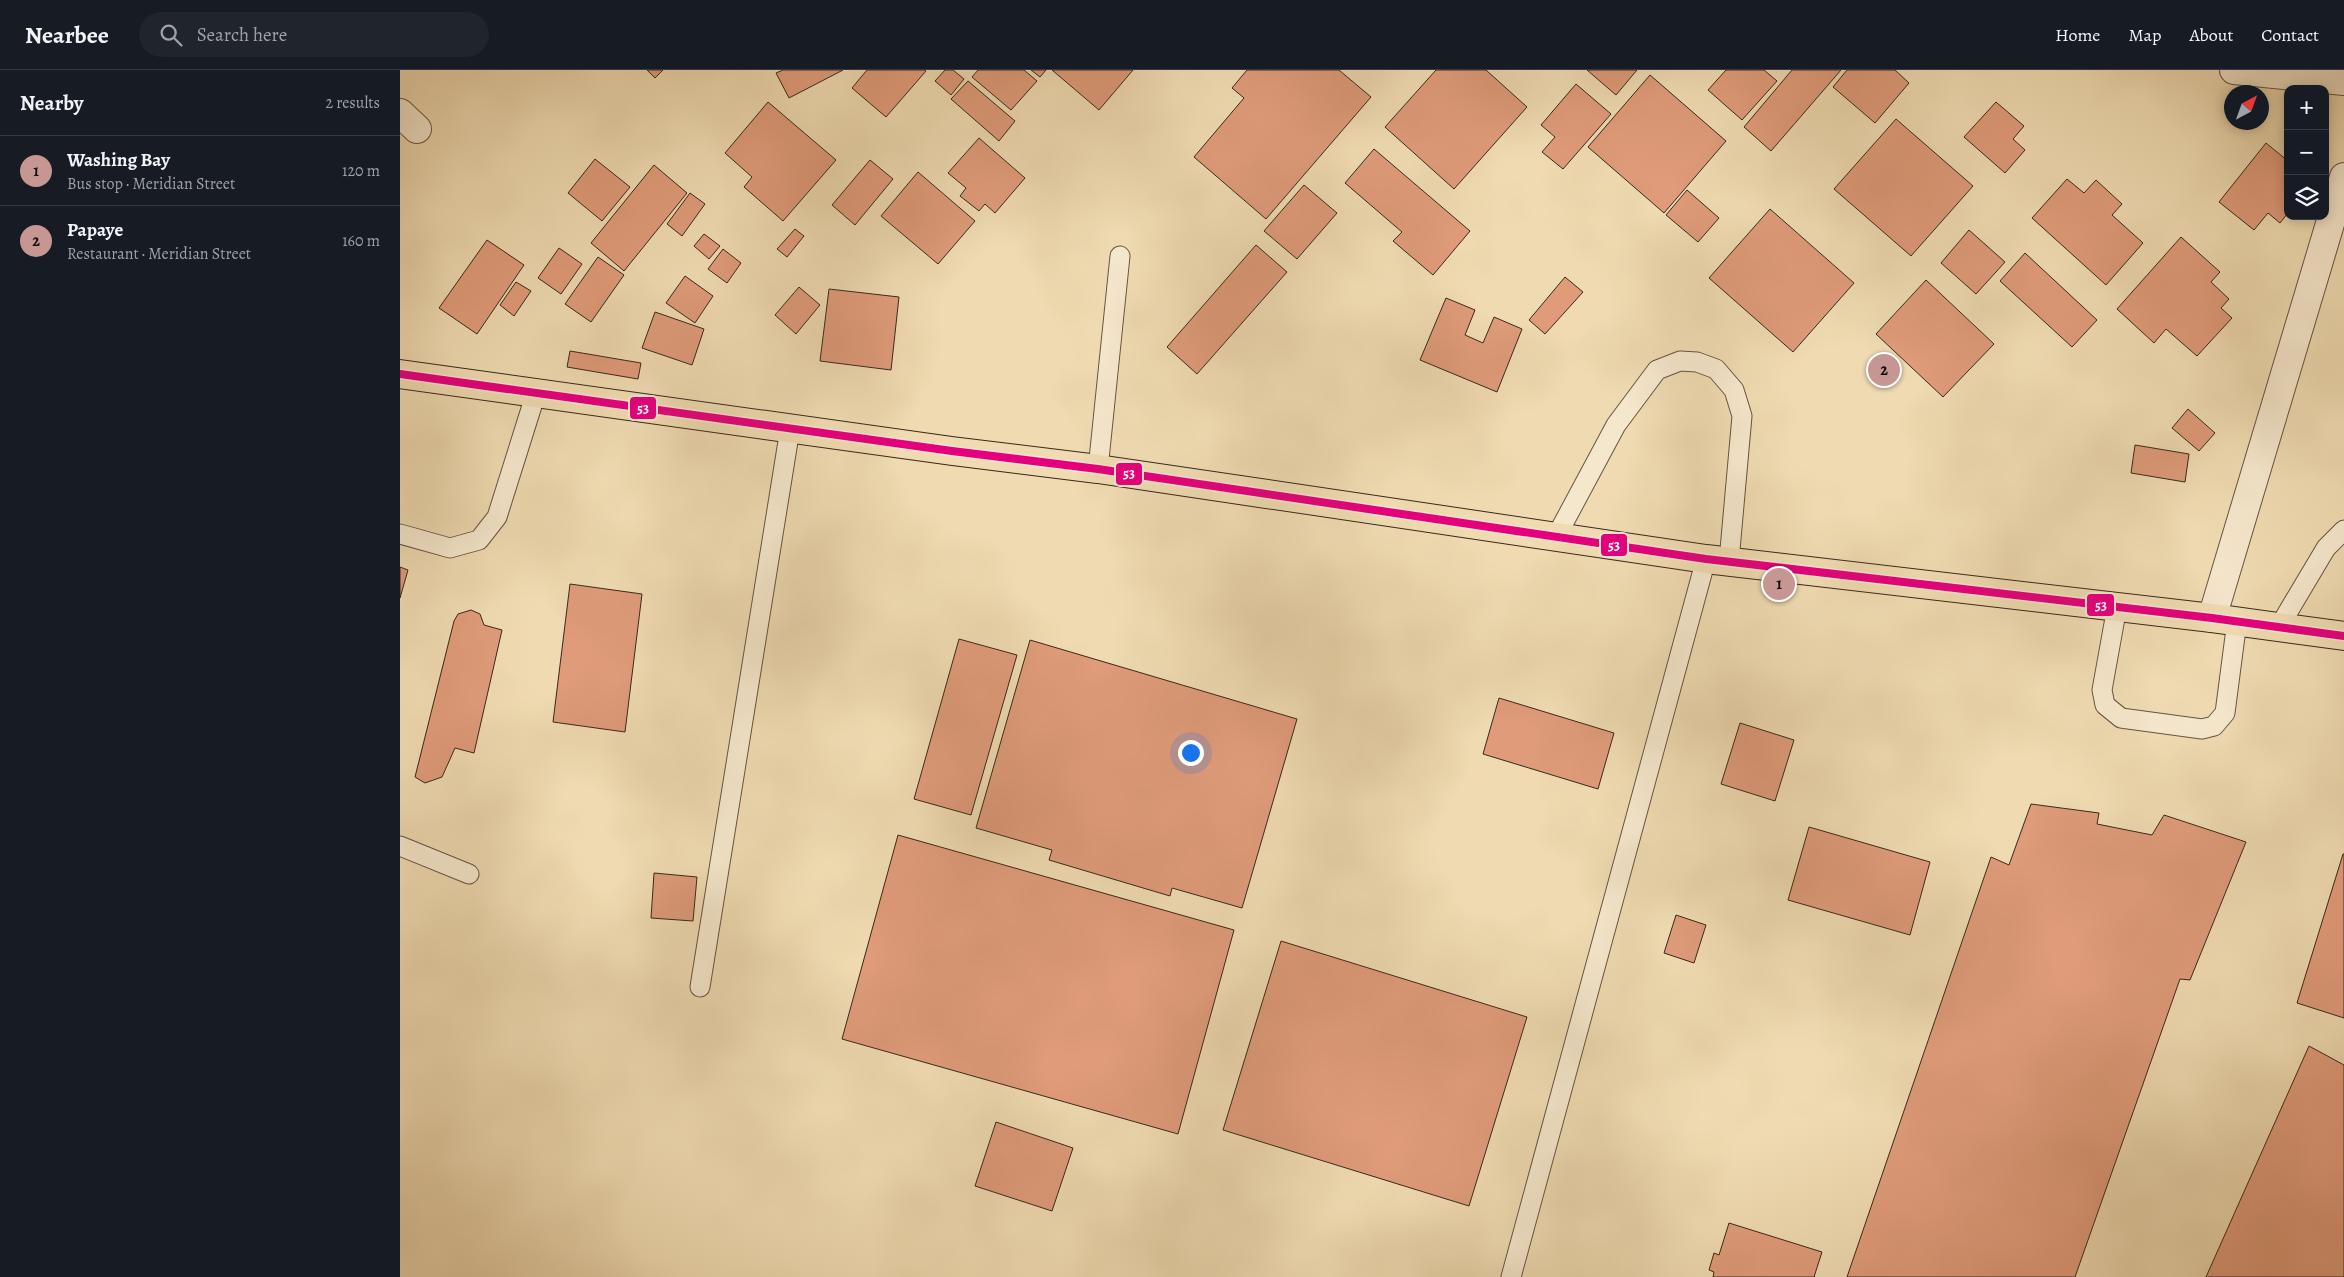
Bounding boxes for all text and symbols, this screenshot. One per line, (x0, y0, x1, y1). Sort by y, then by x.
search box (139, 12, 489, 57)
text: Nearbee (25, 19, 109, 51)
icon: search (157, 21, 185, 49)
text: Search here (197, 22, 287, 48)
text: Home (2055, 23, 2100, 47)
text: Map (2128, 23, 2161, 47)
text: About (2189, 23, 2233, 47)
text: Contact (2261, 23, 2319, 47)
north arrow (2224, 85, 2269, 130)
map controls (2284, 85, 2329, 220)
button: + (2284, 85, 2329, 130)
text: Nearby (20, 89, 83, 117)
text: 2 results (325, 92, 380, 114)
button: − (2284, 130, 2329, 175)
text: Washing Bay (67, 147, 170, 173)
text: 1 (33, 160, 39, 182)
text: 120 m (342, 160, 380, 182)
text: Bus stop · Meridian Street (67, 173, 235, 195)
button: layers (2284, 175, 2329, 220)
text: Papaye (67, 217, 123, 243)
text: 2 (32, 230, 40, 252)
text: 160 m (342, 230, 380, 252)
text: Restaurant · Meridian Street (67, 243, 251, 265)
pin: 2 (1868, 351, 1900, 389)
line badge: 53 (629, 396, 657, 420)
text: 53 (637, 399, 649, 418)
line badge: 53 (1115, 462, 1143, 486)
text: 53 (1123, 464, 1135, 483)
line badge: 53 (1600, 533, 1628, 557)
text: 53 (1608, 536, 1620, 555)
pin: 1 (1763, 565, 1795, 603)
line badge: 53 (2086, 593, 2115, 617)
text: 53 (2095, 596, 2107, 615)
your location (1178, 740, 1204, 766)

